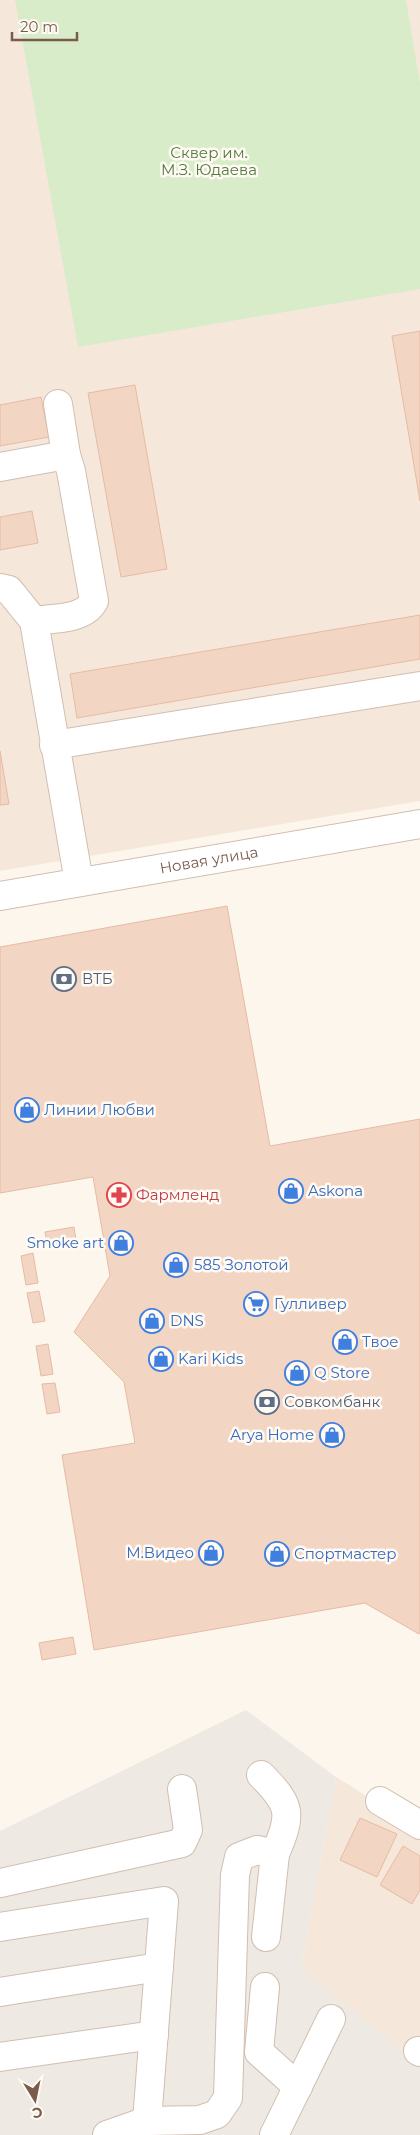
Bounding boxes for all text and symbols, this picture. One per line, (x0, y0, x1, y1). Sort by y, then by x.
scale bar (12, 10, 78, 42)
text: 20 m (20, 17, 58, 36)
park label: Сквер им. М.З. Юдаева (161, 143, 257, 179)
street label: Новая улица (158, 842, 260, 877)
bank icon: ВТБ (51, 966, 77, 992)
place label: ВТБ (82, 969, 113, 988)
shop icon: Линии Любви (14, 1097, 40, 1123)
place label: Линии Любви (44, 1100, 155, 1119)
shop icon: Askona (278, 1178, 304, 1204)
place label: Askona (308, 1181, 363, 1200)
pharmacy icon: Фармленд (106, 1182, 132, 1208)
place label: Фармленд (136, 1185, 220, 1204)
shop icon: Smoke art (108, 1230, 134, 1256)
place label: Smoke art (27, 1233, 104, 1252)
shop icon: 585 Золотой (163, 1252, 189, 1278)
place label: 585 Золотой (194, 1255, 289, 1274)
supermarket icon: Гулливер (243, 1291, 269, 1317)
place label: Гулливер (274, 1294, 347, 1313)
shop icon: DNS (139, 1308, 165, 1334)
place label: DNS (170, 1311, 204, 1330)
shop icon: Твое (332, 1329, 358, 1355)
place label: Твое (362, 1332, 399, 1351)
shop icon: Kari Kids (148, 1346, 174, 1372)
place label: Kari Kids (178, 1349, 243, 1368)
shop icon: Q Store (284, 1360, 310, 1386)
place label: Q Store (314, 1363, 370, 1382)
bank icon: Совкомбанк (254, 1389, 280, 1415)
place label: Совкомбанк (284, 1392, 381, 1411)
shop icon: Arya Home (319, 1422, 345, 1448)
place label: Arya Home (230, 1425, 314, 1444)
shop icon: М.Видео (198, 1540, 224, 1566)
shop icon: Спортмастер (264, 1541, 290, 1567)
place label: М.Видео (126, 1543, 194, 1562)
place label: Спортмастер (294, 1544, 397, 1563)
north arrow (10, 2075, 60, 2125)
text: С (31, 2103, 44, 2123)

